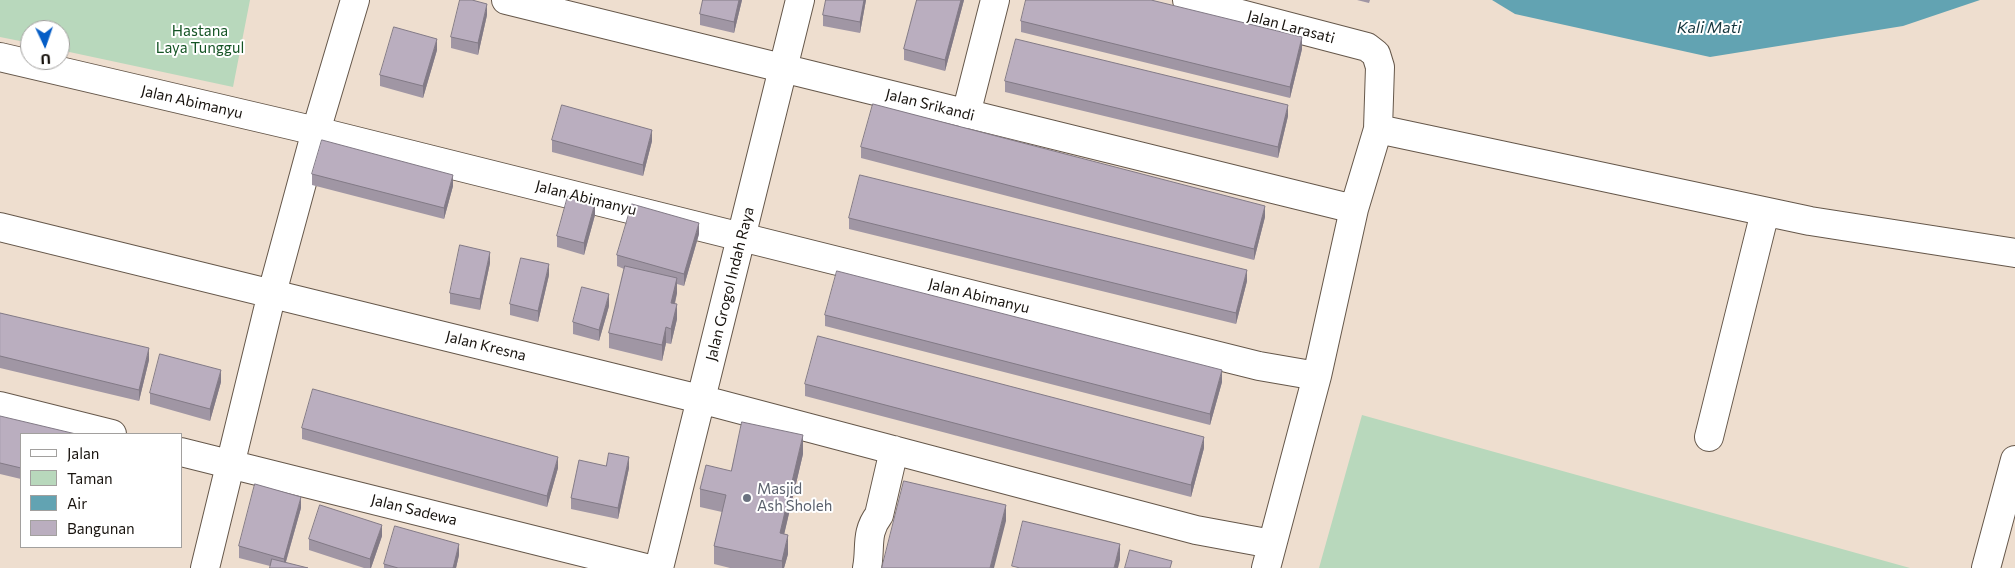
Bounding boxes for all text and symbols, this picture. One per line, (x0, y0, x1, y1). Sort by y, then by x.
street label: Jalan Larasati (1245, 7, 1337, 47)
water label: Kali Mati (1677, 18, 1741, 38)
north arrow (20, 20, 70, 70)
park label: Hastana Laya Tunggul (156, 22, 244, 57)
text: U (40, 51, 51, 68)
street label: Jalan Abimanyu (139, 82, 245, 122)
street label: Jalan Srikandi (884, 85, 976, 125)
street label: Jalan Abimanyu (533, 177, 639, 219)
street label: Jalan Grogol Indah Raya (702, 205, 758, 363)
street label: Jalan Abimanyu (926, 275, 1032, 317)
street label: Jalan Kresna (444, 327, 528, 365)
legend (20, 433, 182, 548)
text: Jalan (67, 444, 99, 462)
text: Taman (67, 469, 113, 487)
place label: Masjid Ash Sholeh (757, 480, 832, 515)
street label: Jalan Sadewa (369, 491, 459, 529)
marker: Masjid Ash Sholeh (741, 492, 753, 504)
text: Air (67, 494, 87, 512)
text: Bangunan (67, 519, 135, 537)

